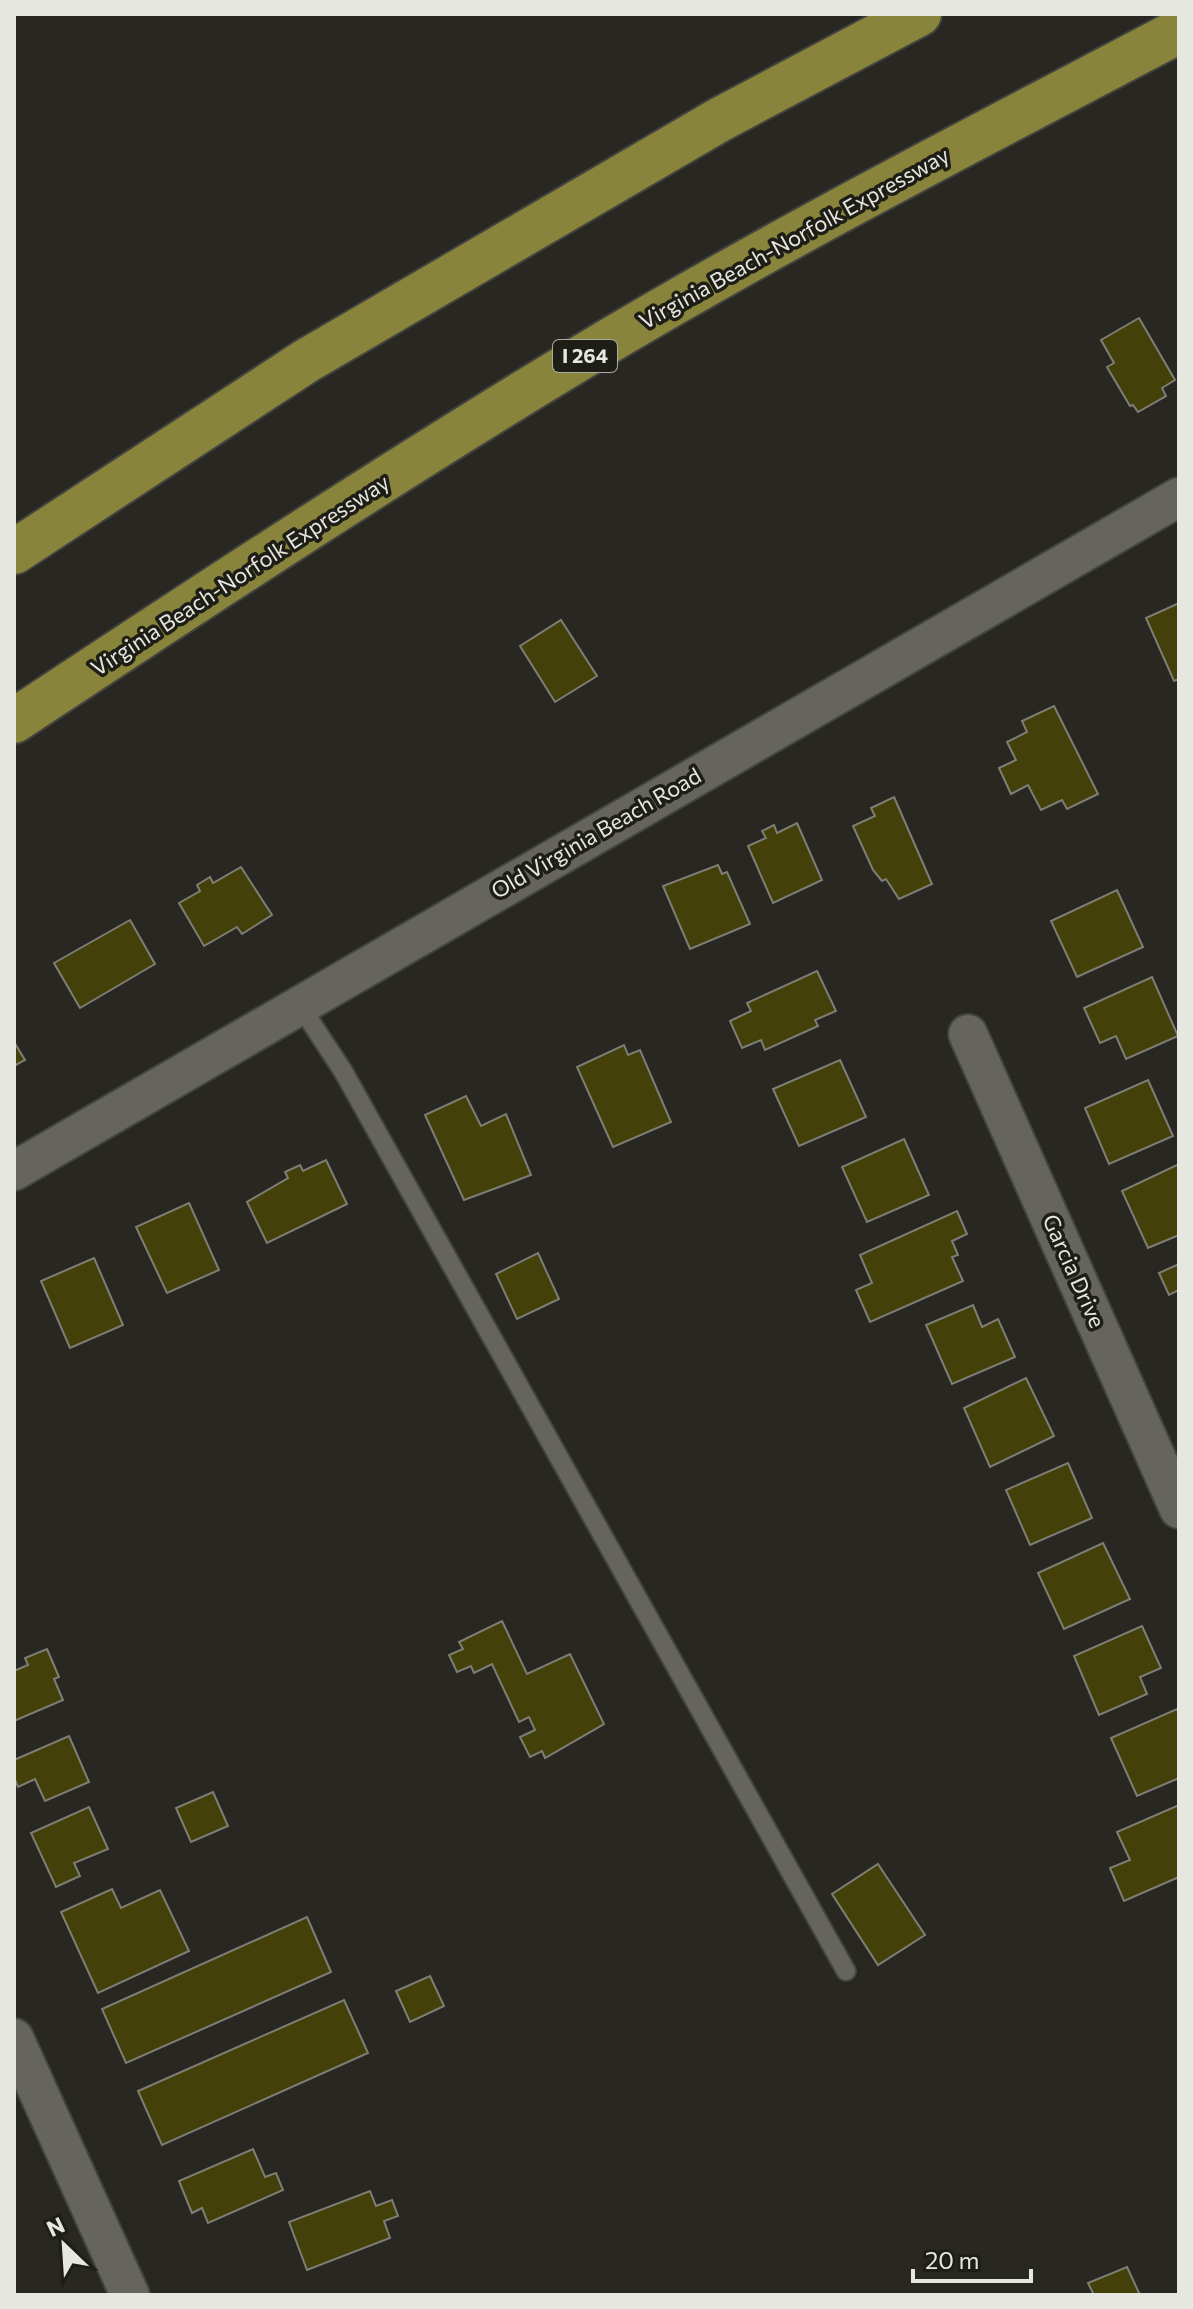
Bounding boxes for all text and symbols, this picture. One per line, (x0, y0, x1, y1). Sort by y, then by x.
street label: Virginia Beach-Norfolk Expressway (634, 141, 954, 334)
road number: I 264 (553, 340, 617, 372)
street label: Virginia Beach-Norfolk Expressway (85, 468, 394, 681)
street label: Old Virginia Beach Road (486, 761, 706, 904)
street label: Garcia Drive (1037, 1210, 1111, 1332)
north arrow (24, 2205, 104, 2285)
text: N (42, 2211, 69, 2242)
scale bar (913, 2233, 1031, 2283)
text: 20 m (925, 2245, 979, 2274)

